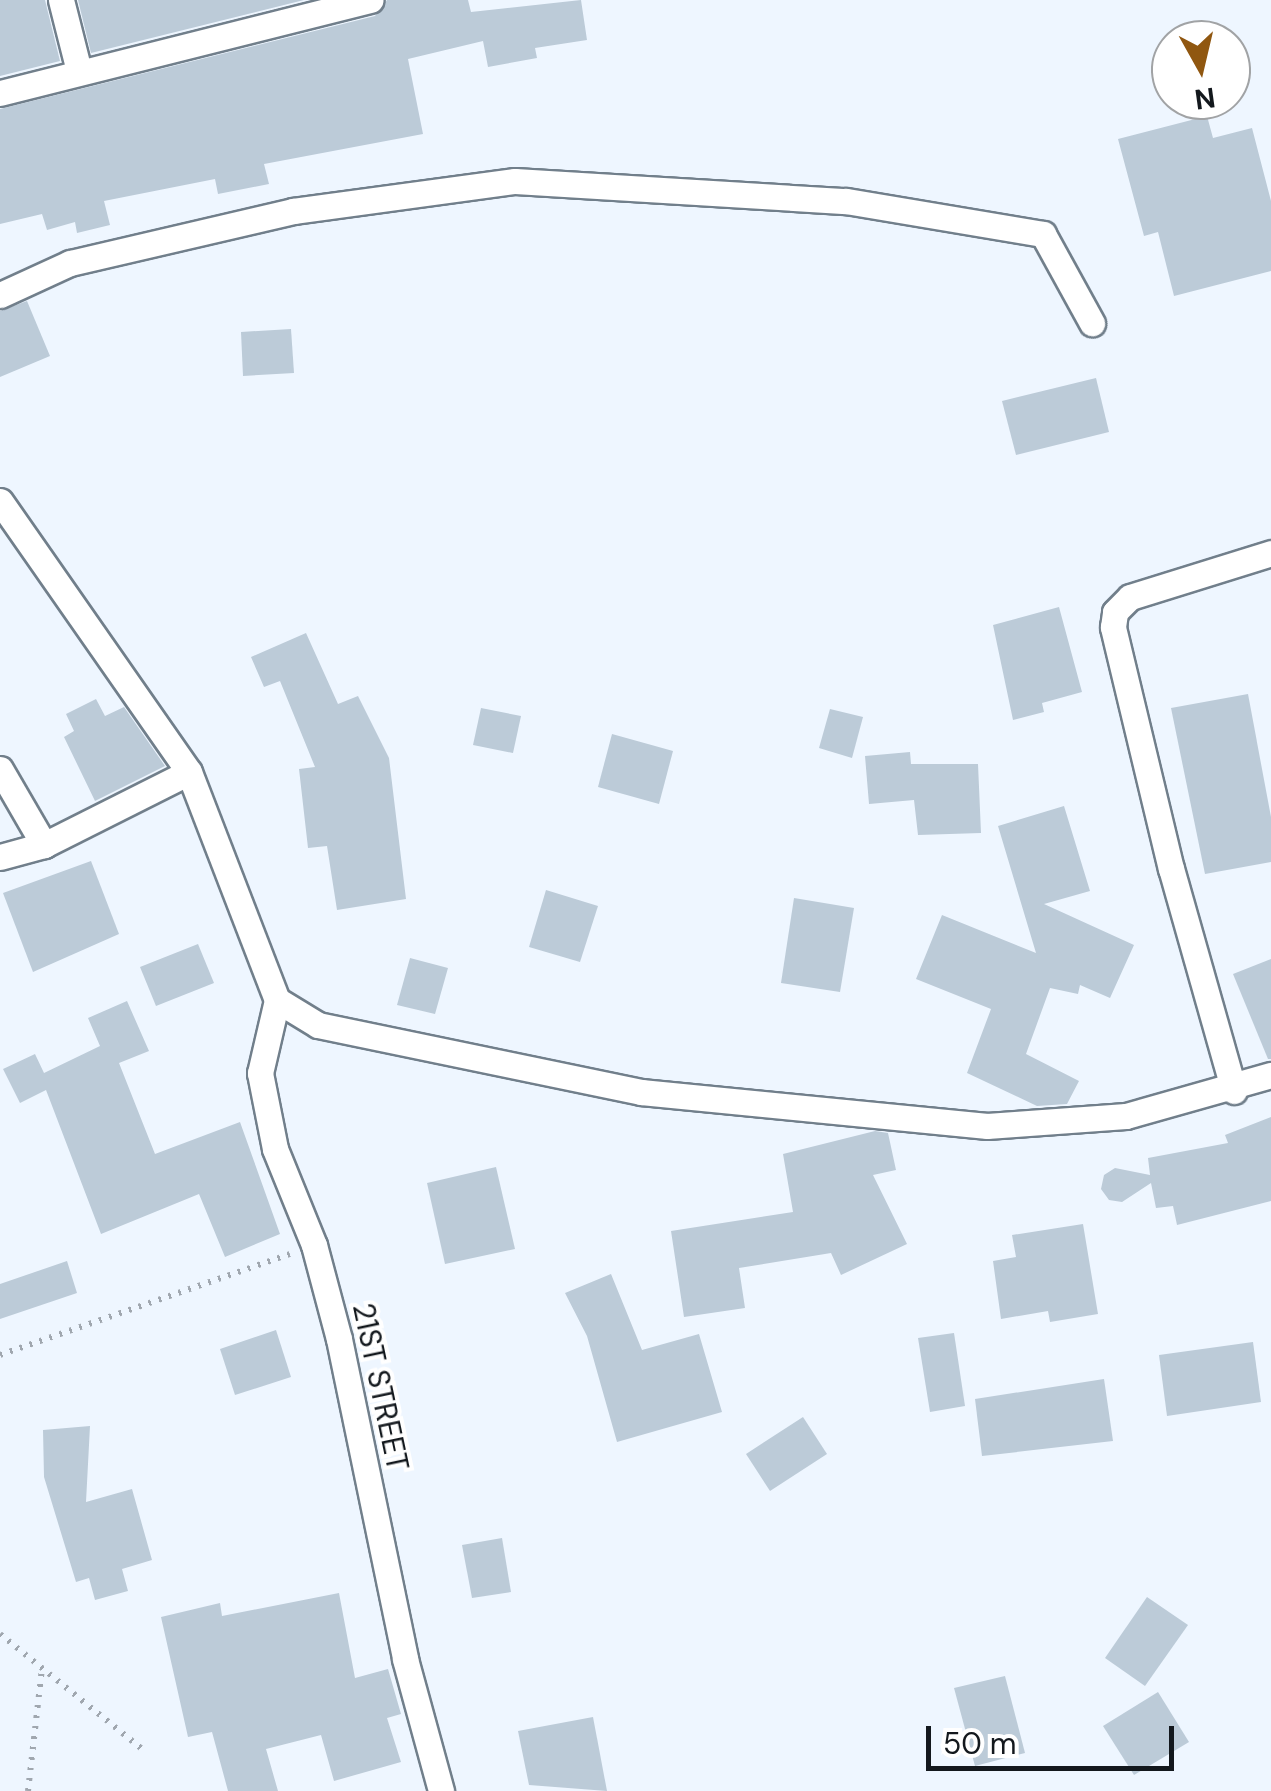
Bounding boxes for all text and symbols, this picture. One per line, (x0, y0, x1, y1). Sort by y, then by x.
north arrow (1151, 20, 1251, 120)
text: N (1192, 78, 1218, 118)
street label: 21ST STREET (345, 1300, 415, 1474)
scale bar (931, 1706, 1178, 1768)
text: 50 m (943, 1724, 1017, 1763)

